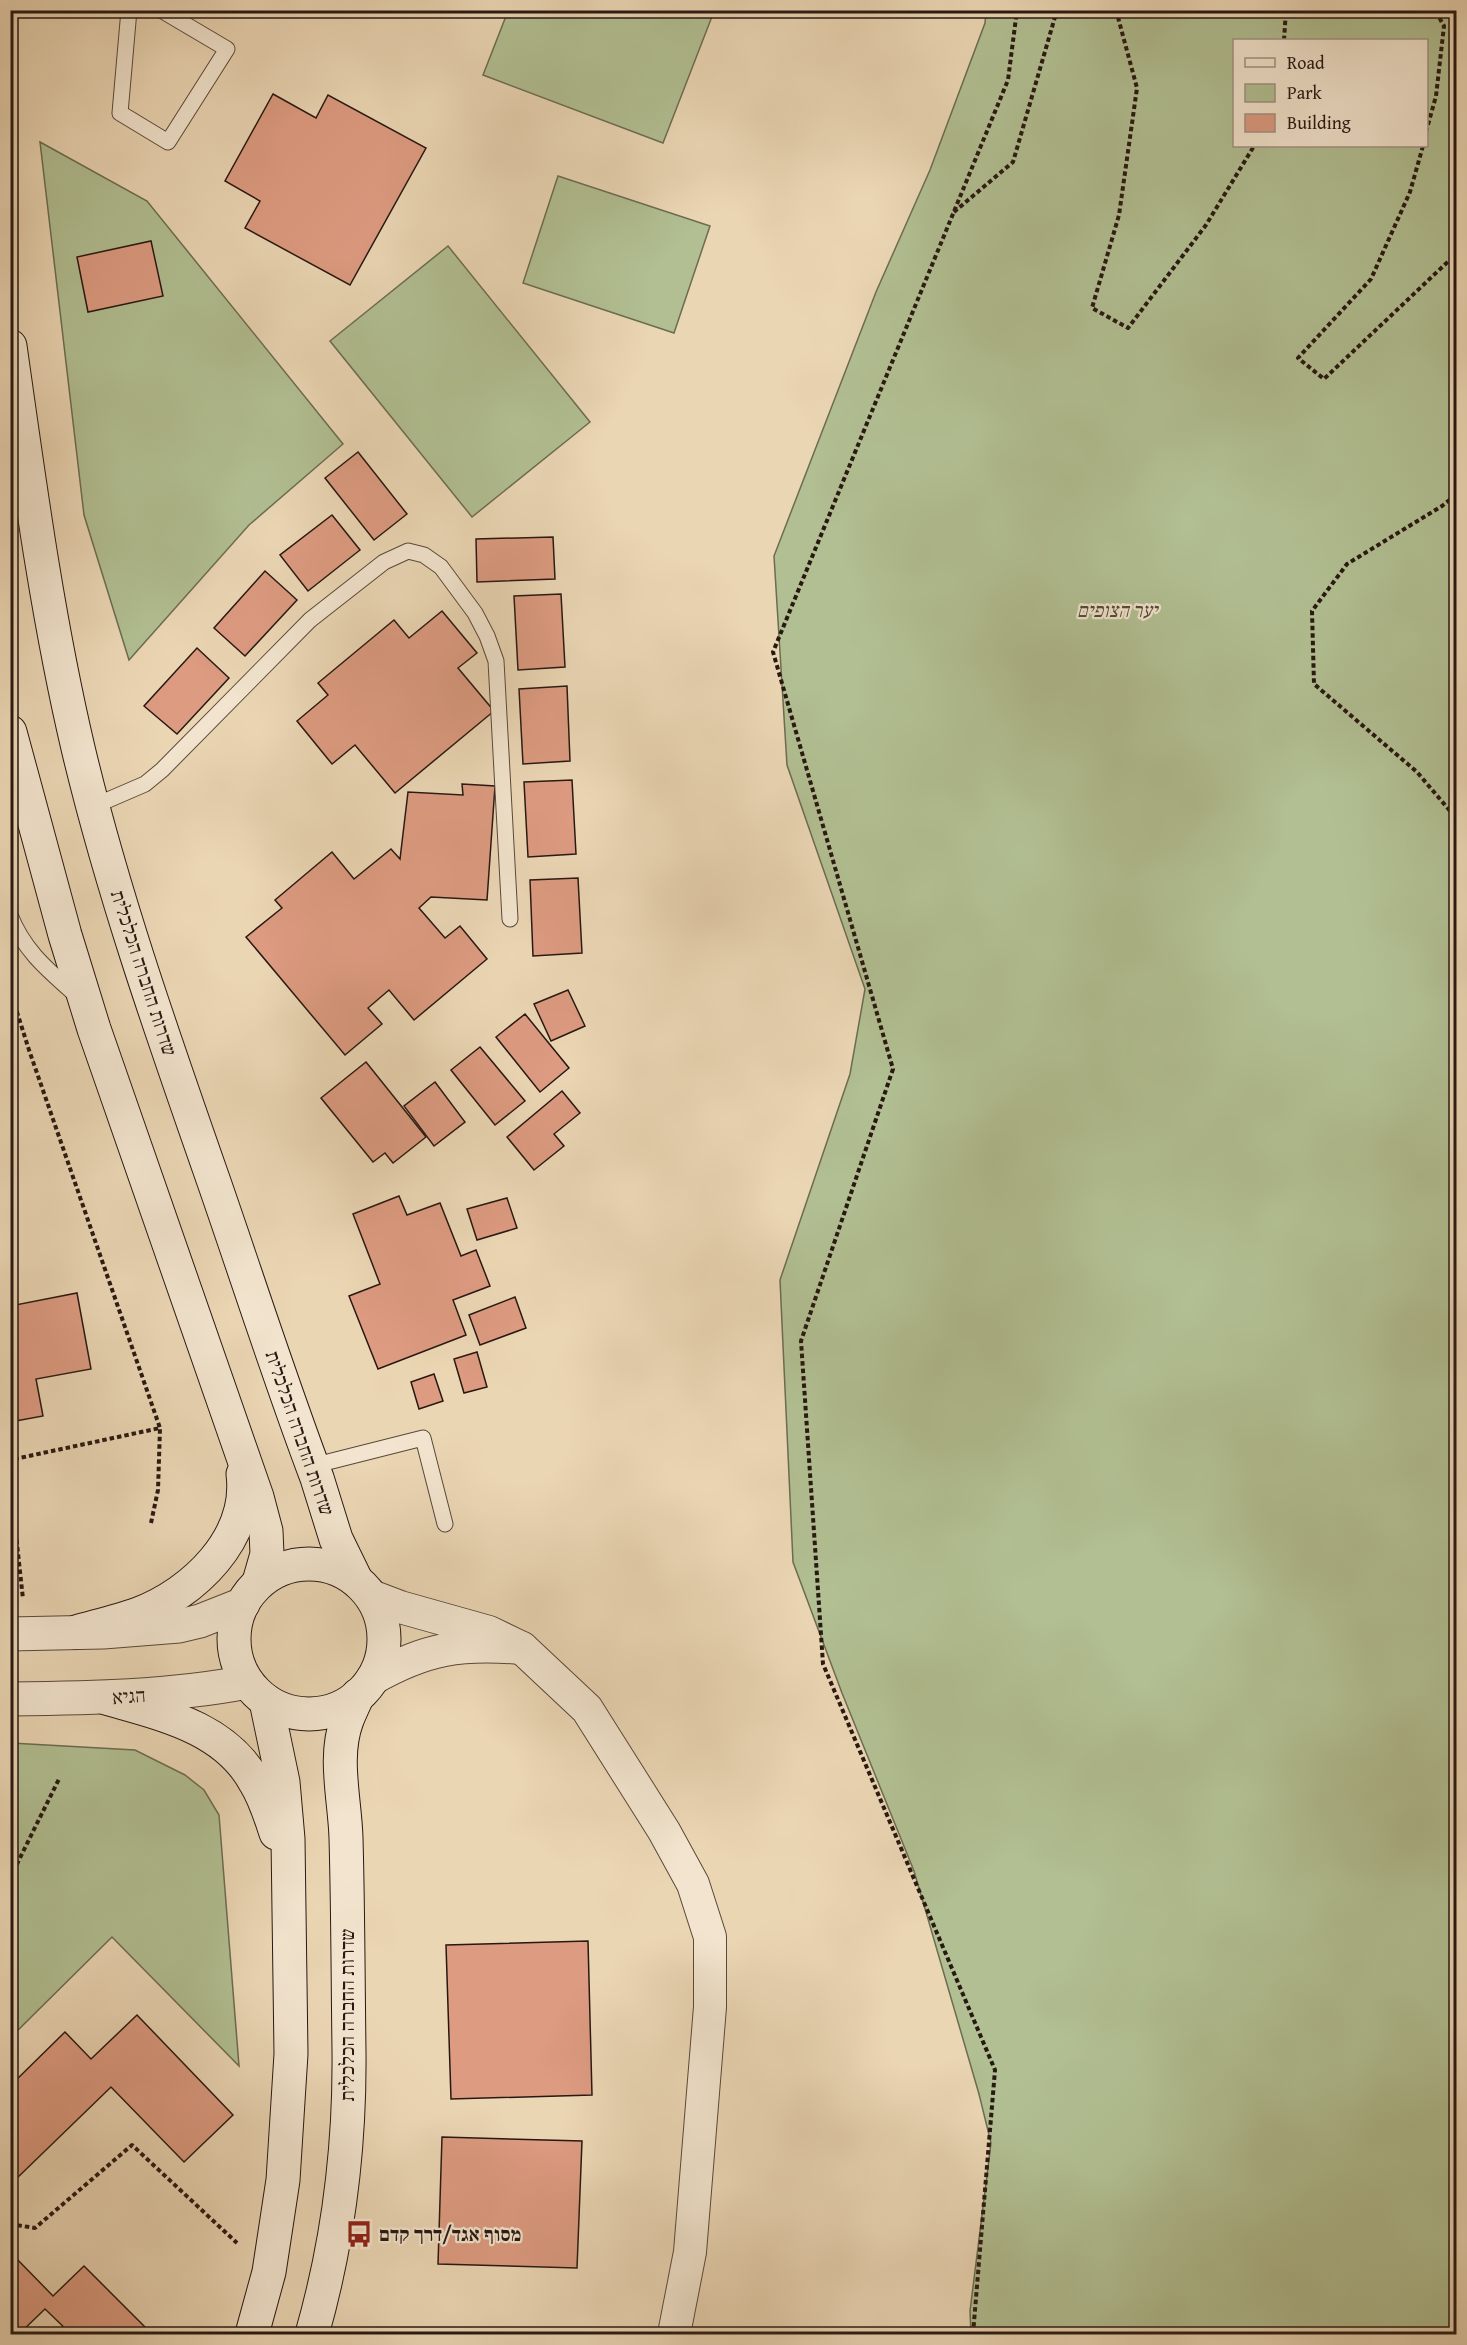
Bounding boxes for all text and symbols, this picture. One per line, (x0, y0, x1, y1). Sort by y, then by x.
legend (1233, 39, 1428, 147)
text: Road (1287, 49, 1325, 76)
text: Park (1287, 79, 1323, 106)
text: Building (1287, 109, 1351, 136)
park label: יער הצופים (1077, 595, 1160, 624)
street label: שדרות החברה הכלכלית (104, 886, 185, 1060)
street label: שדרות החברה הכלכלית (259, 1346, 342, 1519)
street label: הגיא (111, 1680, 147, 1711)
street label: שדרות החברה הכלכלית (332, 1928, 361, 2102)
bus stop icon: מסוף אגד/דרך קדם (344, 2219, 374, 2249)
place label: מסוף אגד/דרך קדם (379, 2219, 521, 2248)

